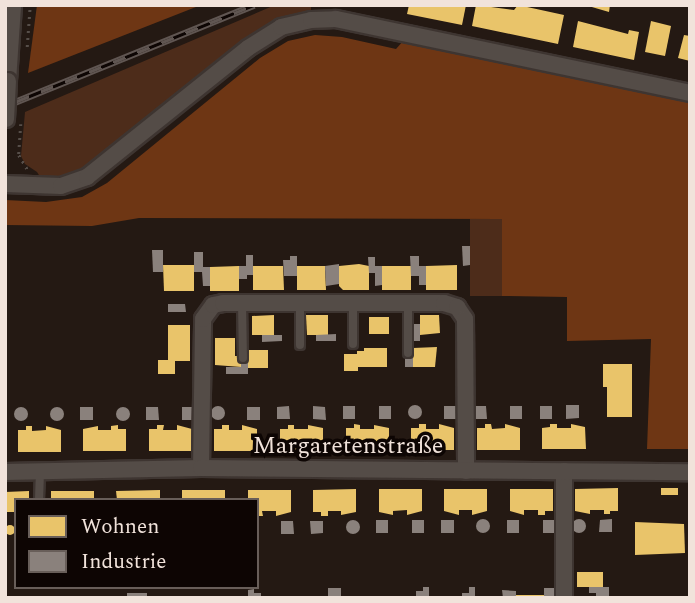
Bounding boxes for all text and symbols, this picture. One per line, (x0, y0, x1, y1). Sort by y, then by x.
street label: Margaretenstraße (253, 433, 443, 461)
legend (14, 498, 259, 589)
text: Wohnen (81, 511, 159, 543)
text: Industrie (81, 546, 167, 578)

